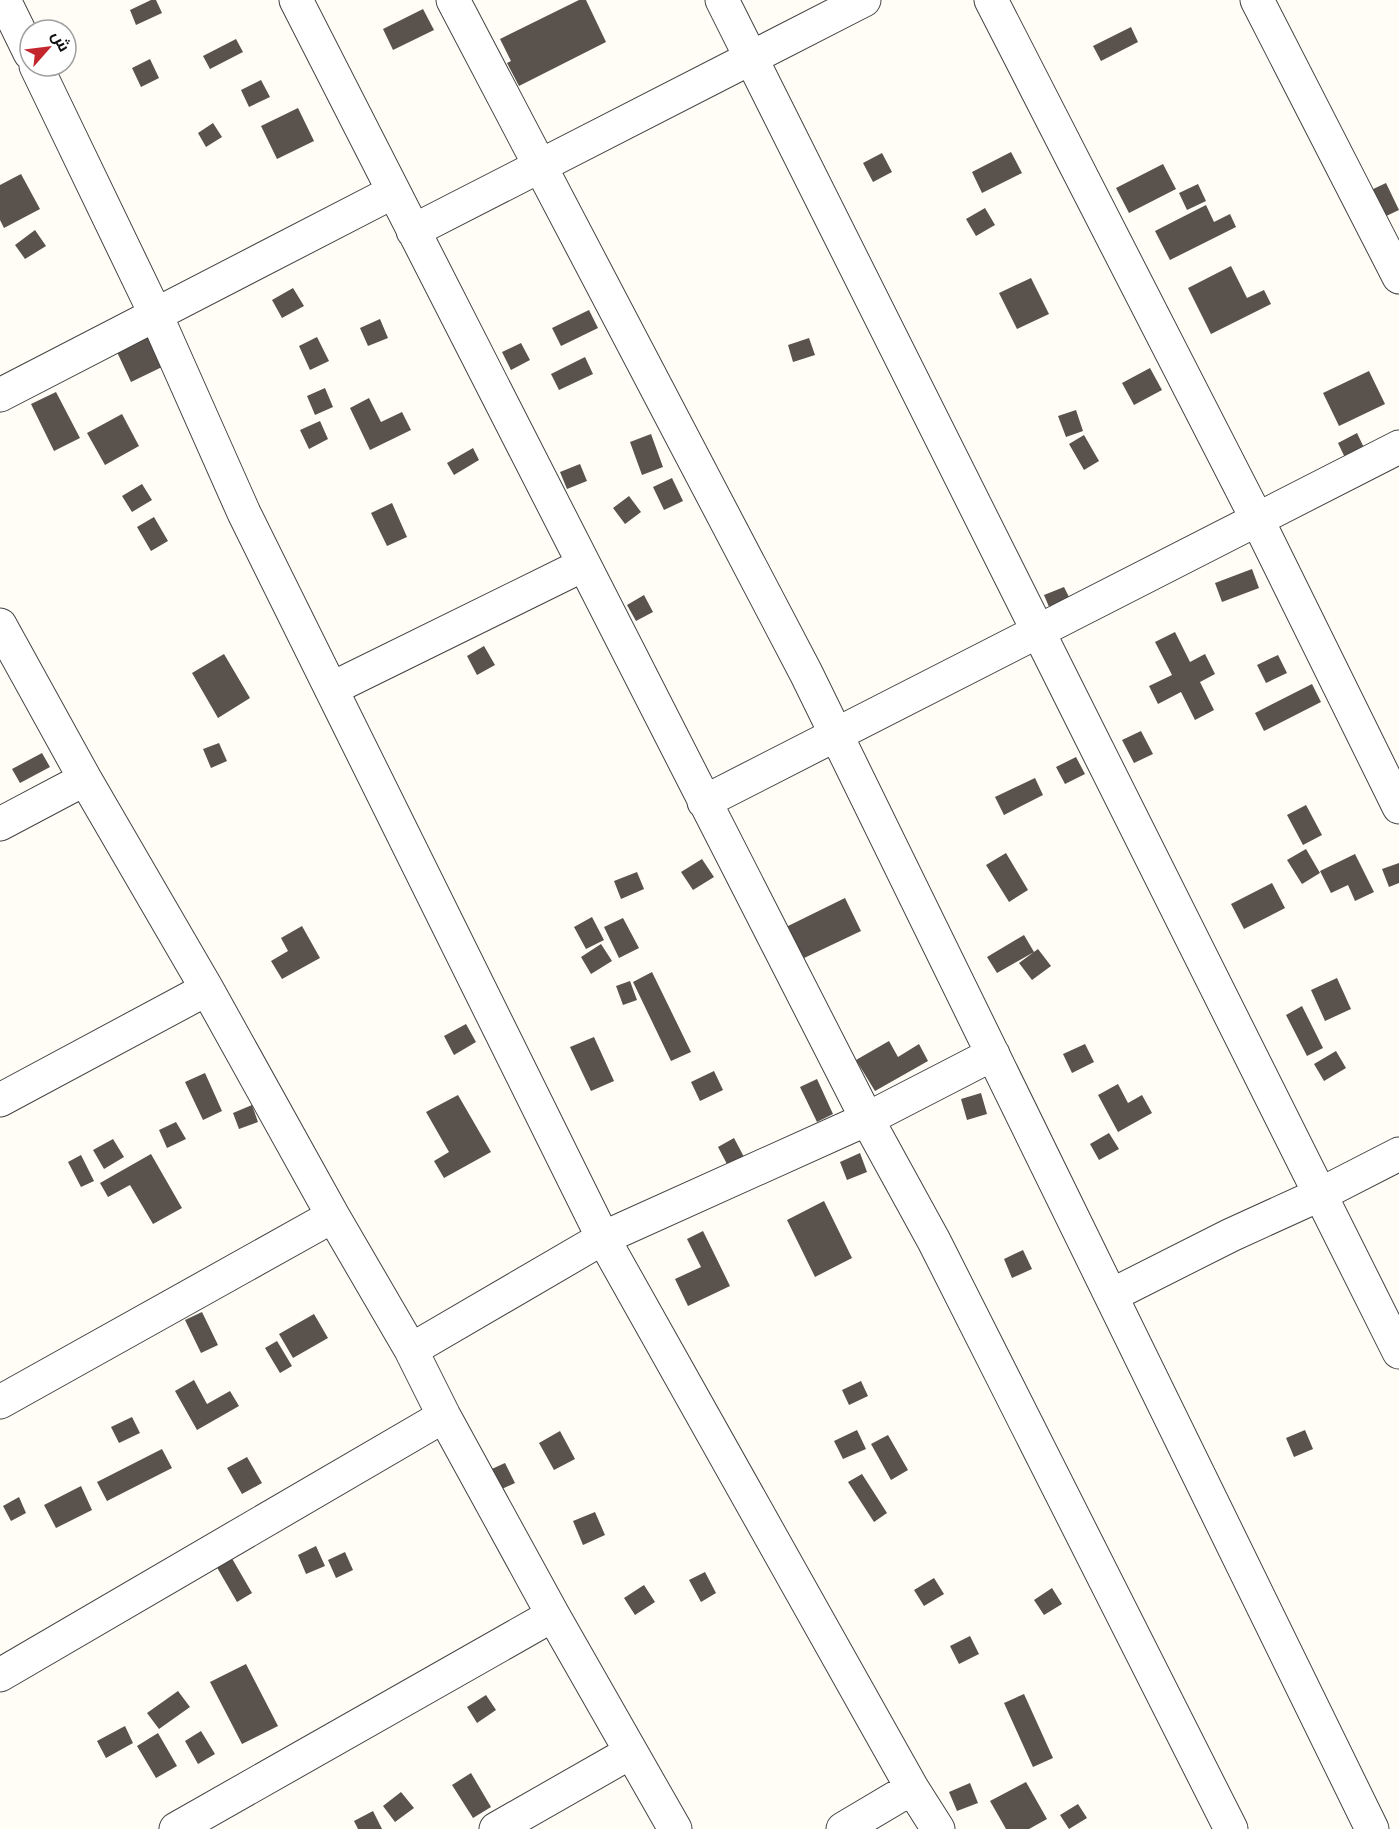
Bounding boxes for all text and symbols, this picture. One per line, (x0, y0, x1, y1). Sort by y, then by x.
north arrow (18, 18, 78, 78)
text: ش (48, 27, 75, 55)

